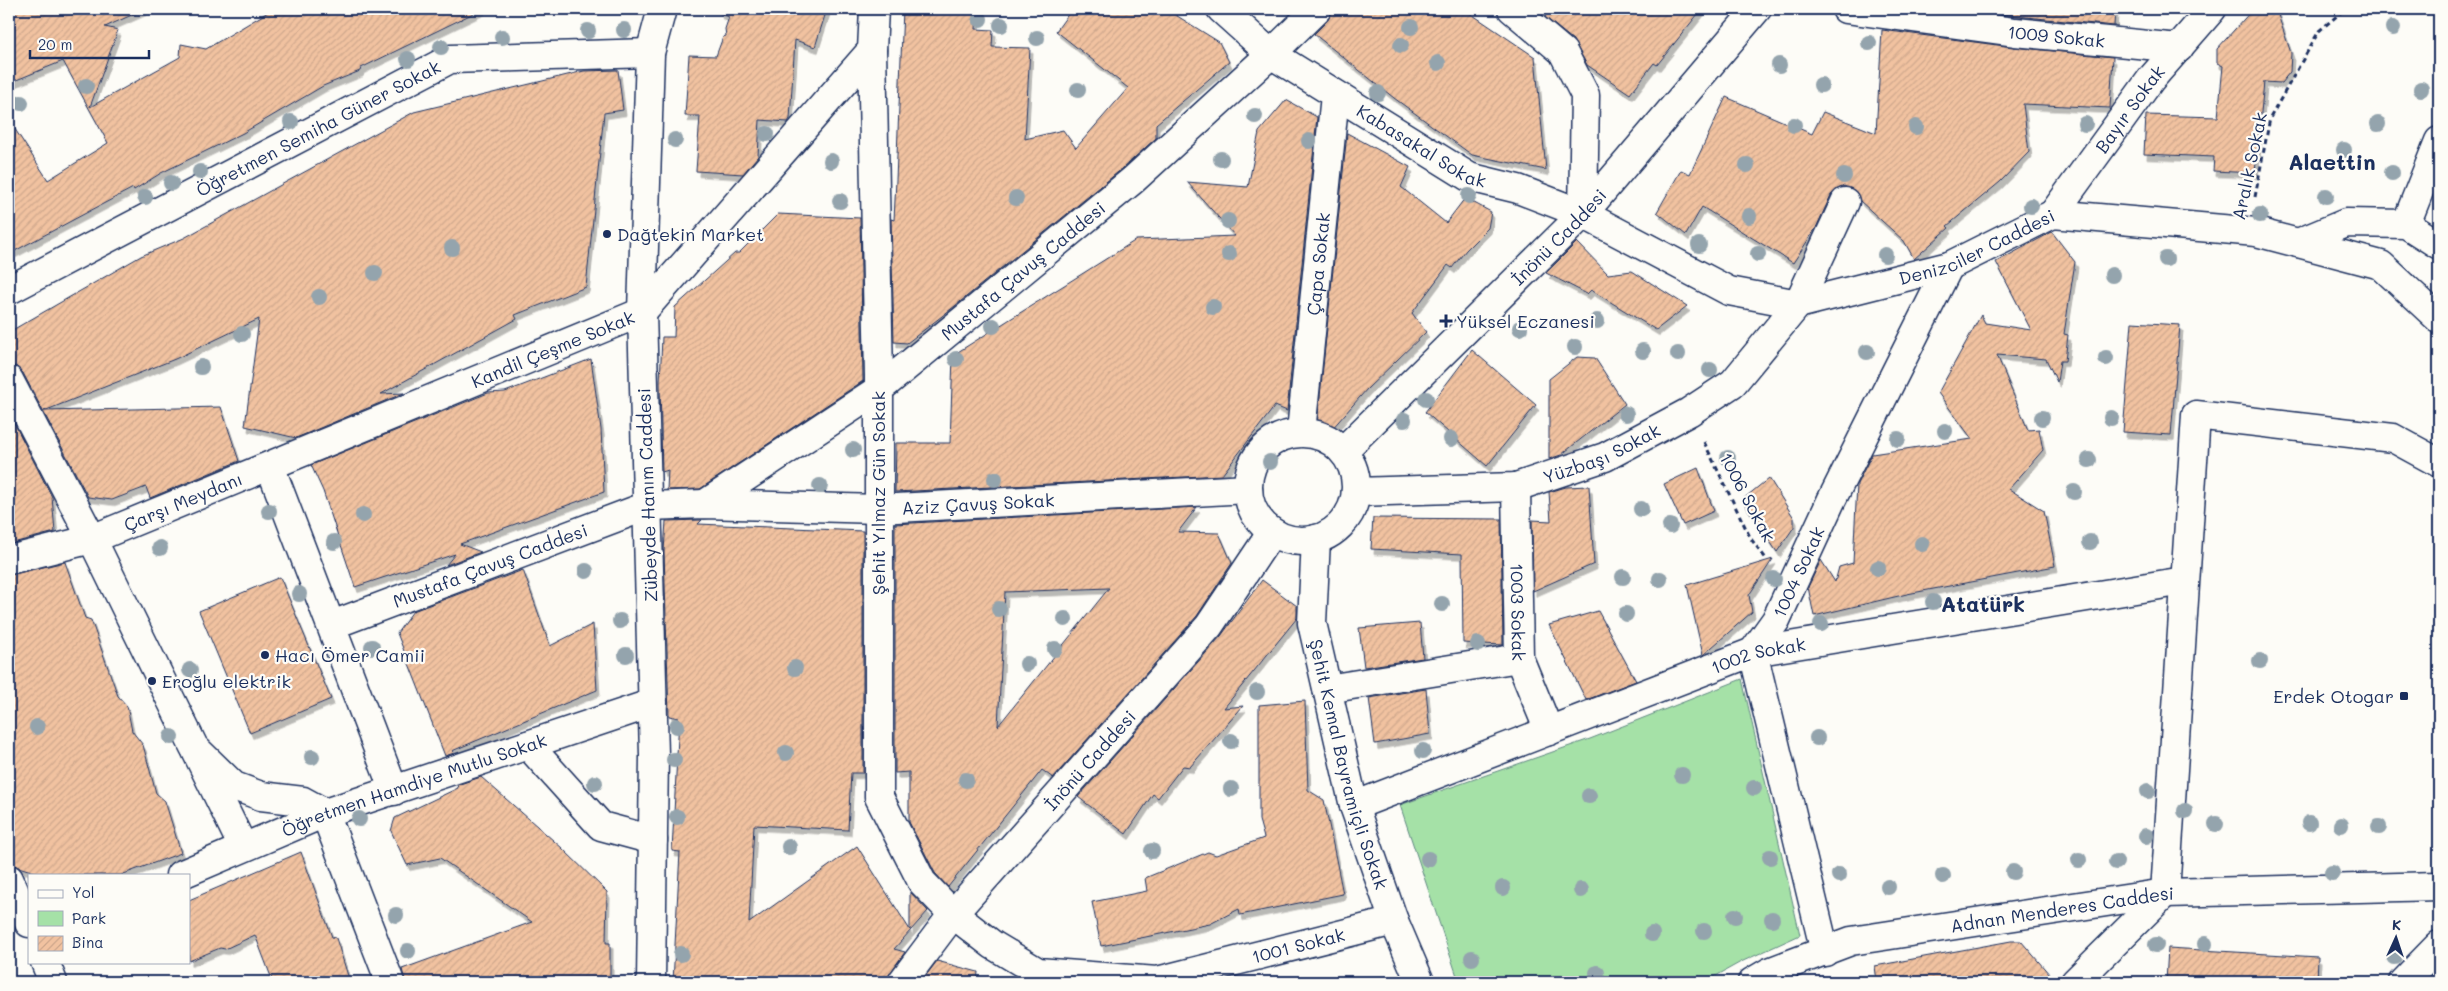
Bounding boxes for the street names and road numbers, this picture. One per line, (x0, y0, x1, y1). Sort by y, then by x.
street label: 1009 Sokak (2006, 19, 2106, 53)
street label: Öğretmen Semiha Güner Sokak (192, 54, 445, 202)
street label: Bayır Sokak (2089, 60, 2170, 158)
street label: Kabasakal Sokak (1352, 98, 1489, 193)
street label: Aralık Sokak (2226, 110, 2272, 222)
street label: İnönü Caddesi (1506, 183, 1612, 290)
street label: Mustafa Çavuş Caddesi (936, 196, 1110, 345)
street label: Denizciler Caddesi (1896, 203, 2059, 290)
street label: Çapa Sokak (1301, 211, 1335, 316)
street label: Kandil Çeşme Sokak (467, 304, 638, 393)
street label: Zübeyde Hanım Caddesi (631, 387, 663, 603)
street label: Şehit Yılmaz Gün Sokak (866, 391, 890, 595)
street label: Yüzbaşı Sokak (1540, 418, 1664, 489)
street label: 1006 Sokak (1714, 448, 1782, 546)
street label: Çarşı Meydanı (120, 466, 246, 537)
street label: Aziz Çavuş Sokak (901, 487, 1055, 520)
street label: Mustafa Çavuş Caddesi (389, 518, 591, 613)
street label: 1004 Sokak (1767, 522, 1830, 621)
street label: 1003 Sokak (1505, 563, 1531, 661)
street label: 1002 Sokak (1707, 632, 1807, 679)
street label: Şehit Kemal Bayramiçli Sokak (1304, 637, 1394, 892)
street label: İnönü Caddesi (1039, 705, 1141, 815)
street label: Öğretmen Hamdiye Mutlu Sokak (278, 728, 550, 842)
street label: Adnan Menderes Caddesi (1949, 881, 2174, 938)
street label: 1001 Sokak (1249, 922, 1347, 969)

